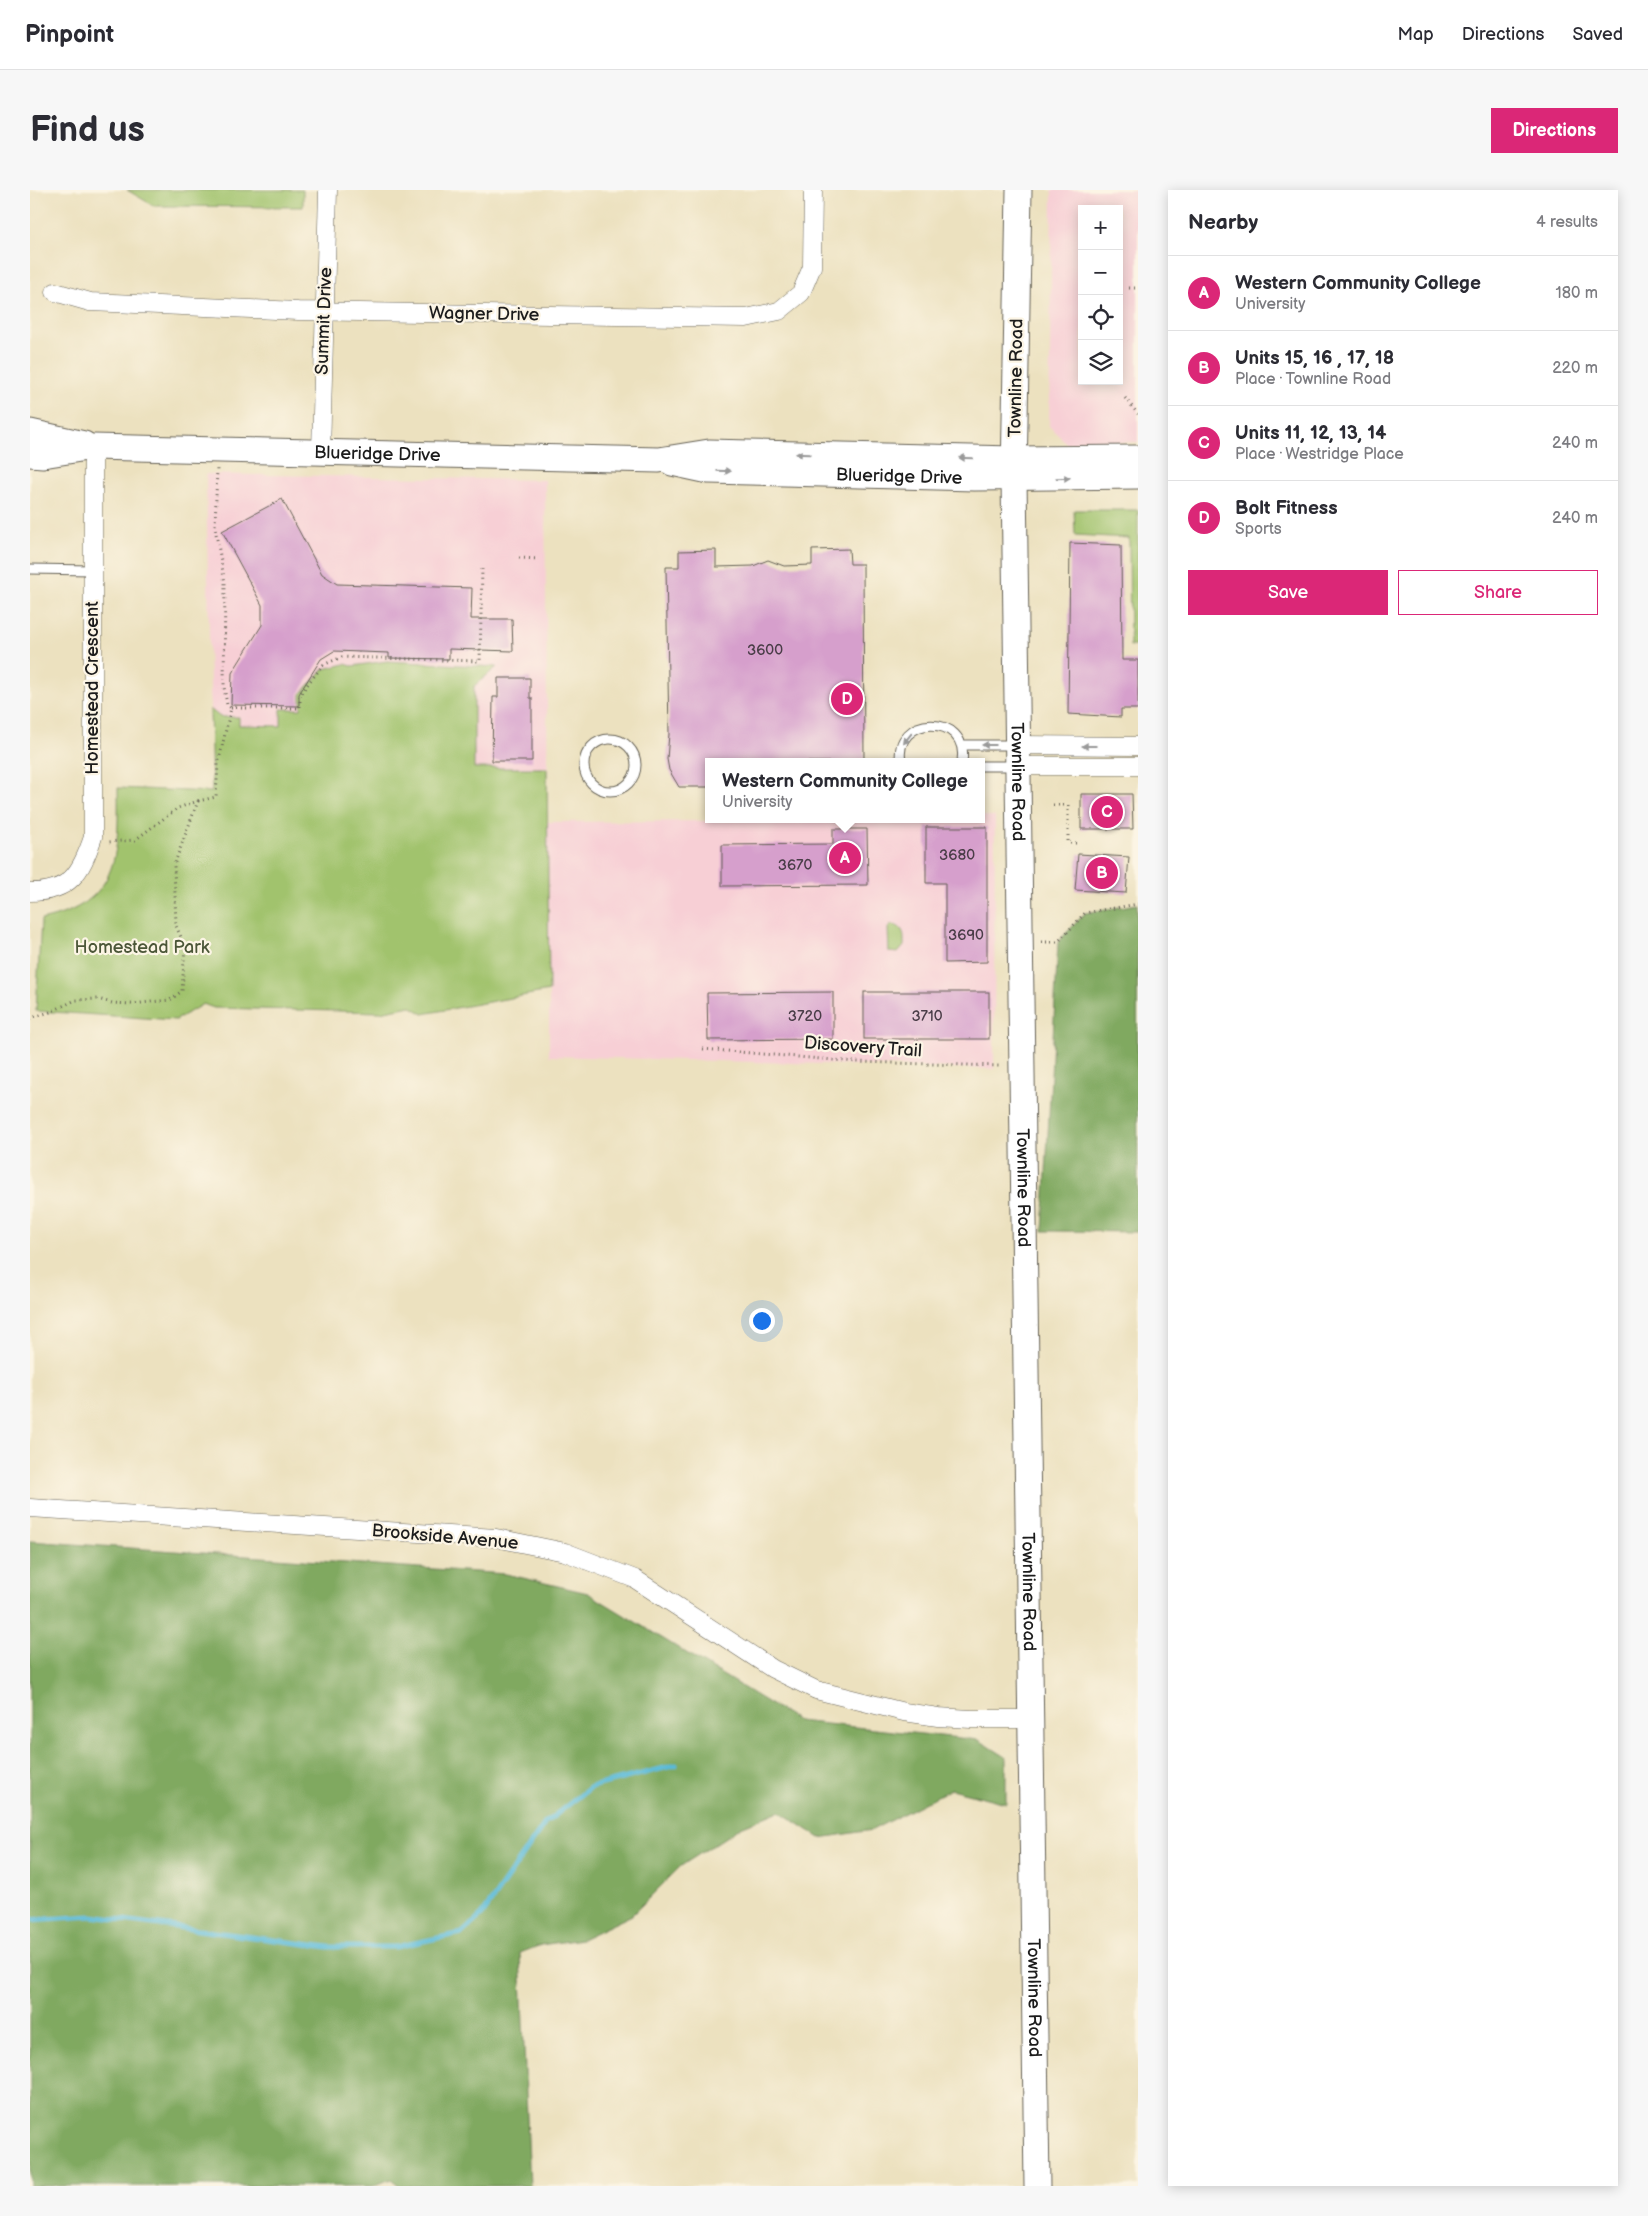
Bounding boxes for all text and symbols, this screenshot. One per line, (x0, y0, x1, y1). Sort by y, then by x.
text: Pinpoint (25, 20, 114, 49)
text: Map (1398, 24, 1434, 45)
text: Directions (1462, 24, 1544, 45)
text: Saved (1572, 24, 1623, 45)
button: Directions (1491, 108, 1618, 153)
text: Find us (30, 109, 145, 152)
map controls (1078, 205, 1123, 385)
button: + (1078, 205, 1123, 250)
text: Nearby (1188, 210, 1258, 235)
text: 4 results (1536, 213, 1598, 232)
button: − (1078, 250, 1123, 295)
street label: Summit Drive (312, 267, 336, 375)
text: Western Community College (1235, 272, 1481, 295)
text: A (1199, 284, 1209, 303)
text: 180 m (1556, 284, 1598, 303)
button: locate (1078, 295, 1123, 340)
text: University (1235, 295, 1306, 314)
street label: Wagner Drive (429, 303, 540, 325)
street label: Townline Road (1004, 318, 1028, 438)
button: layers (1078, 340, 1123, 385)
text: Units 15, 16 , 17, 18 (1235, 347, 1394, 370)
text: B (1198, 359, 1210, 378)
text: 220 m (1552, 359, 1598, 378)
text: Place · Townline Road (1235, 370, 1391, 389)
text: Units 11, 12, 13, 14 (1235, 422, 1386, 445)
text: C (1198, 434, 1210, 453)
text: 240 m (1552, 434, 1598, 453)
street label: Blueridge Drive (314, 442, 441, 465)
text: Place · Westridge Place (1235, 445, 1404, 464)
one-way arrow (795, 449, 811, 457)
one-way arrow (957, 454, 973, 462)
street label: Blueridge Drive (836, 464, 963, 488)
one-way arrow (717, 467, 733, 475)
one-way arrow (1055, 474, 1071, 482)
text: Bolt Fitness (1235, 497, 1338, 520)
text: D (1198, 509, 1210, 528)
text: 240 m (1552, 509, 1598, 528)
text: Sports (1235, 520, 1282, 539)
button: Save (1188, 570, 1388, 615)
button: Share (1398, 570, 1598, 615)
street label: Homestead Crescent (82, 601, 103, 775)
house number: 3600 (747, 641, 783, 660)
pin: D (831, 680, 863, 718)
street label: Townline Road (1007, 722, 1029, 841)
one-way arrow (903, 731, 914, 744)
one-way arrow (981, 741, 997, 749)
one-way arrow (1081, 742, 1097, 750)
popup (705, 758, 985, 823)
text: Western Community College (722, 770, 968, 793)
text: University (722, 793, 793, 812)
pin: C (1091, 793, 1123, 831)
pin: A (829, 839, 861, 877)
house number: 3680 (939, 846, 975, 865)
pin: B (1086, 854, 1118, 892)
house number: 3670 (778, 856, 812, 875)
house number: 3690 (948, 926, 984, 945)
park label: Homestead Park (75, 937, 210, 958)
house number: 3720 (788, 1007, 822, 1026)
house number: 3710 (911, 1007, 943, 1026)
street label: Discovery Trail (803, 1032, 923, 1062)
street label: Townline Road (1012, 1128, 1035, 1247)
your location (749, 1308, 775, 1334)
street label: Brookside Avenue (371, 1520, 520, 1554)
street label: Townline Road (1018, 1532, 1040, 1651)
street label: Townline Road (1023, 1938, 1046, 2057)

